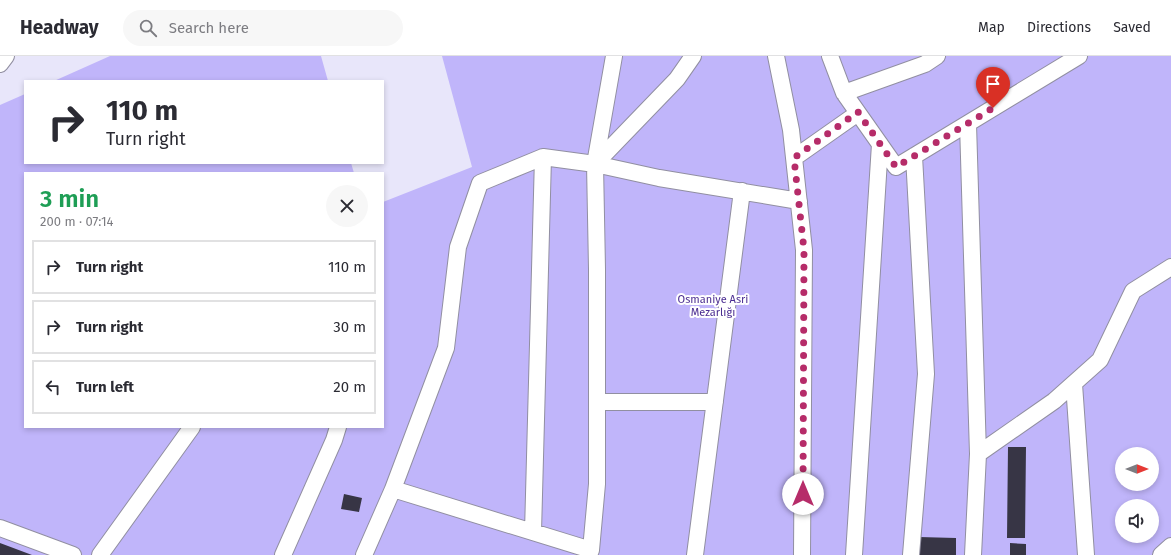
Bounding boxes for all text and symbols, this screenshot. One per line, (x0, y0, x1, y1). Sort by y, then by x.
search box (123, 10, 403, 46)
text: Headway (20, 16, 99, 39)
icon: search (137, 17, 159, 39)
text: Search here (169, 19, 249, 37)
text: Map (978, 19, 1005, 36)
text: Directions (1027, 19, 1091, 36)
text: Saved (1113, 19, 1151, 36)
pin (976, 67, 1010, 108)
icon: arrive (982, 73, 1004, 95)
text: 110 m (106, 94, 178, 127)
icon: right (40, 96, 92, 148)
text: Turn right (106, 128, 186, 150)
text: 3 min (40, 185, 99, 213)
button: close (326, 185, 368, 227)
text: 200 m · 07:14 (40, 214, 113, 229)
icon: right (42, 256, 64, 278)
text: Turn right (76, 258, 143, 276)
text: 110 m (328, 258, 366, 276)
park label: Osmaniye Asri Mezarlığı (678, 293, 748, 319)
icon: right (42, 316, 64, 338)
text: Turn right (76, 318, 143, 336)
text: 30 m (333, 318, 366, 336)
icon: left (42, 376, 64, 398)
text: Turn left (76, 378, 134, 396)
text: 20 m (333, 378, 366, 396)
north arrow (1115, 447, 1159, 491)
map controls (1115, 447, 1159, 543)
position arrow (782, 473, 824, 515)
button: sound (1115, 499, 1159, 543)

